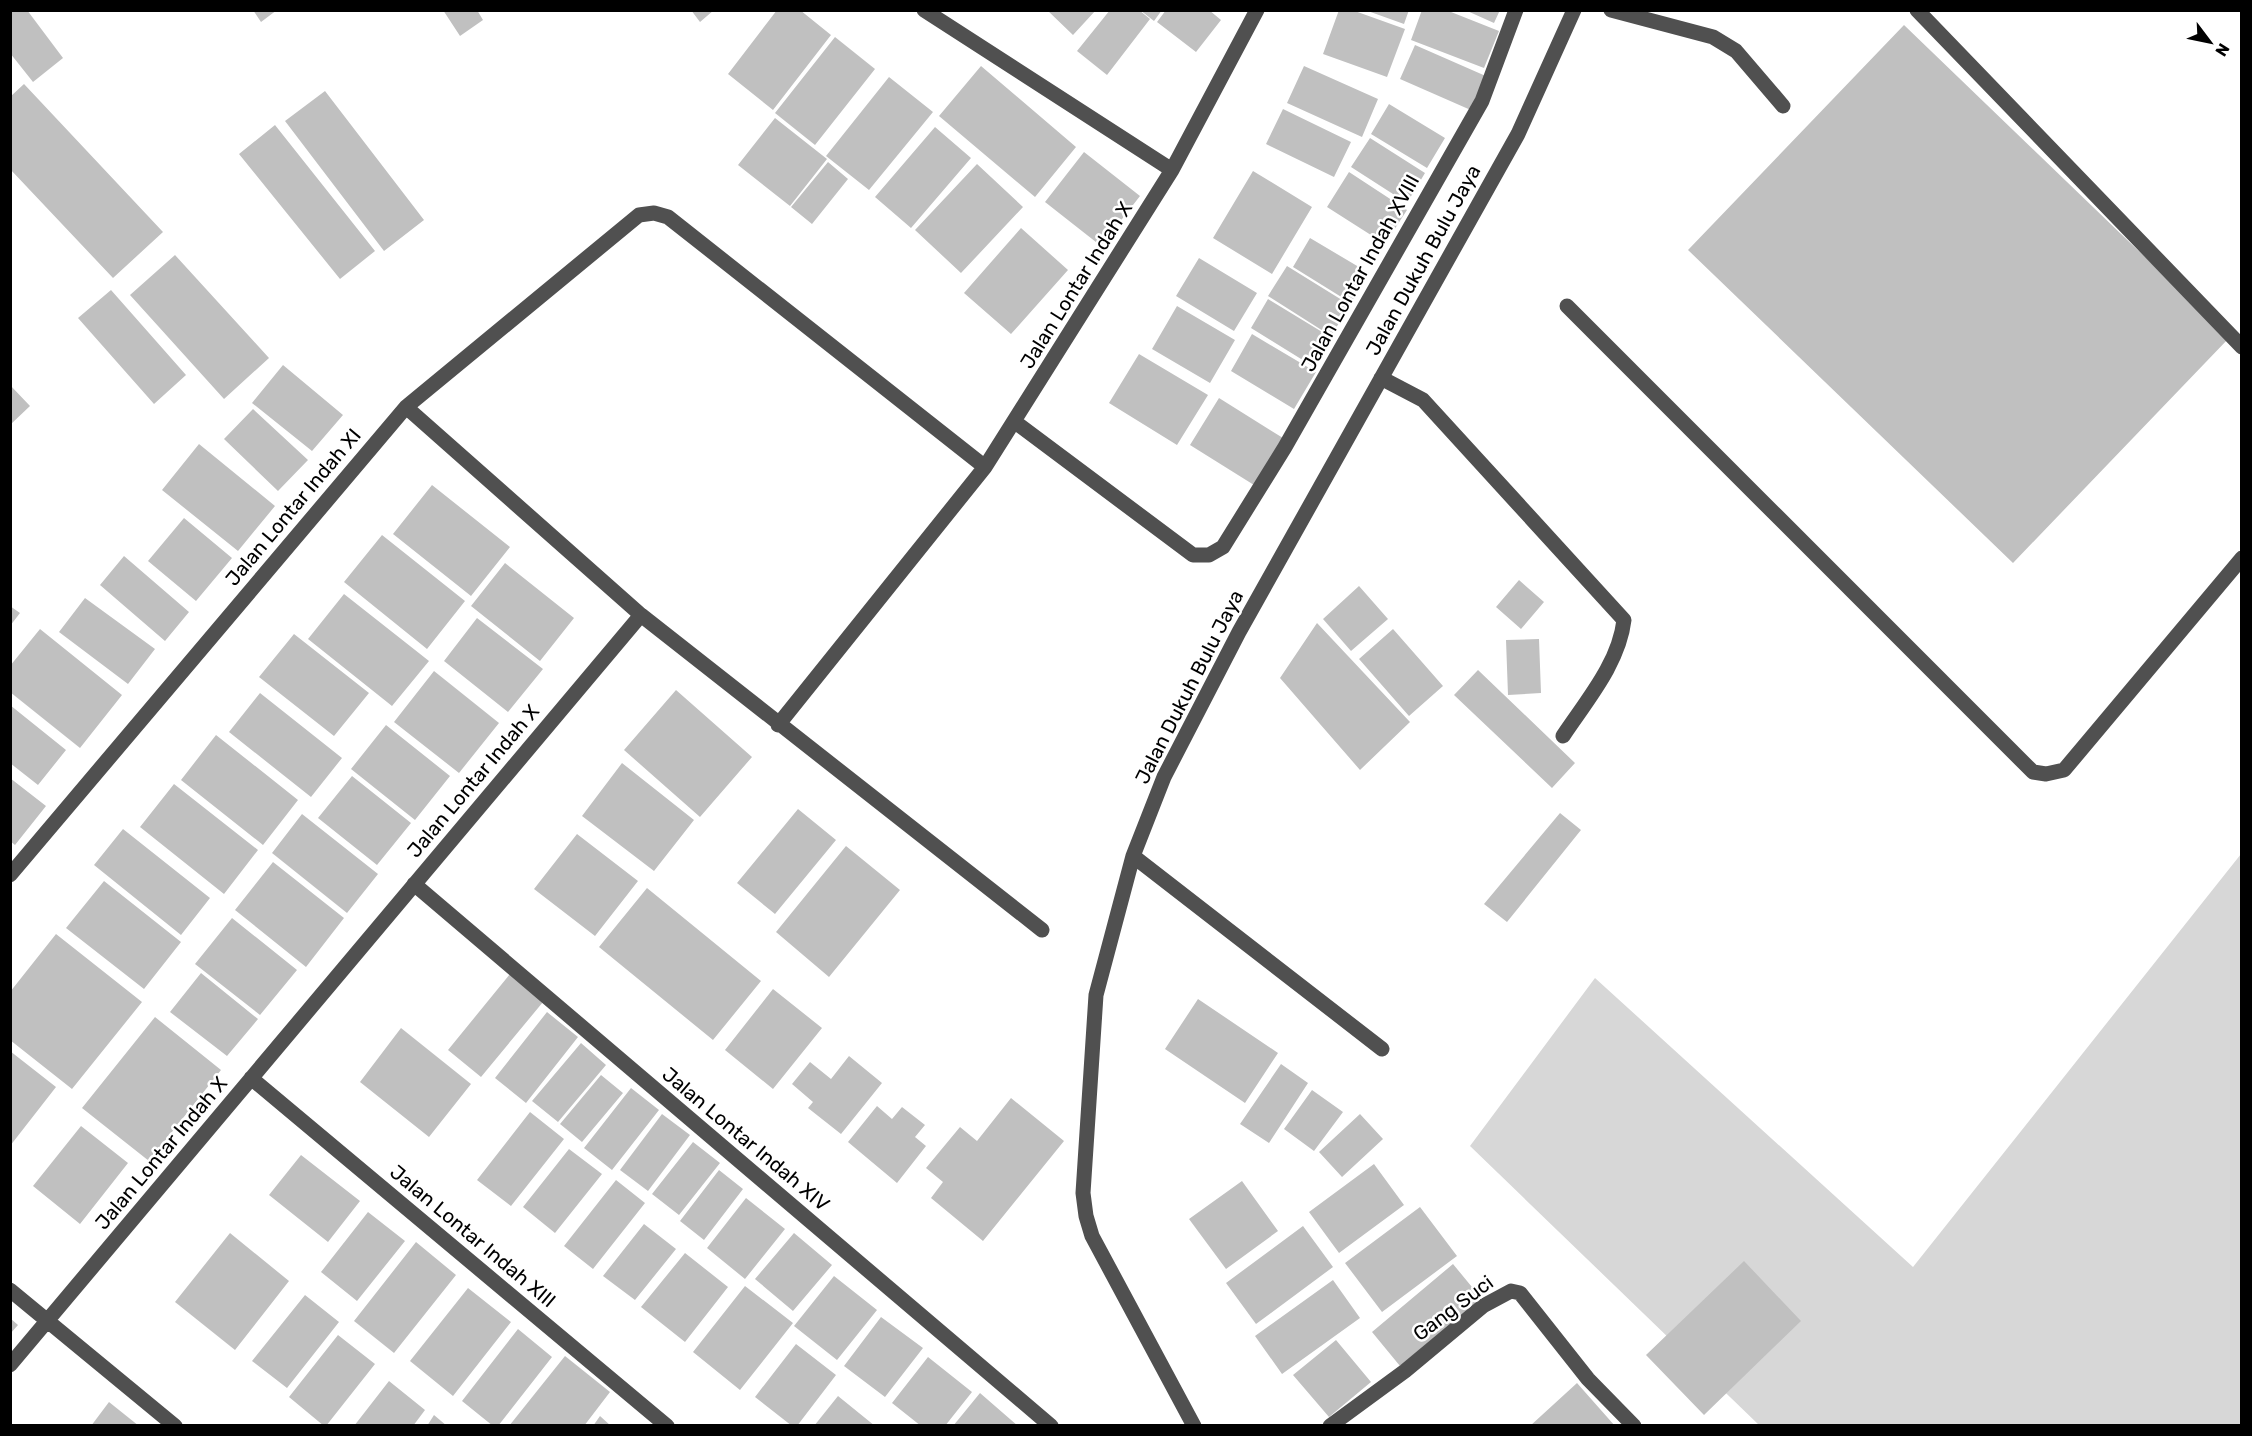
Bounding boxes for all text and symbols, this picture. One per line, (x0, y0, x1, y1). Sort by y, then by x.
north arrow (2180, 12, 2240, 72)
text: N (2211, 40, 2233, 60)
street label: Jalan Dukuh Bulu Jaya (1361, 161, 1485, 359)
street label: Jalan Lontar Indah XVIII (1296, 170, 1424, 376)
street label: Jalan Lontar Indah X (1015, 197, 1137, 373)
street label: Jalan Lontar Indah XI (220, 424, 366, 590)
street label: Jalan Dukuh Bulu Jaya (1130, 586, 1248, 788)
street label: Jalan Lontar Indah X (402, 699, 544, 862)
street label: Jalan Lontar Indah XIV (658, 1062, 834, 1216)
street label: Jalan Lontar Indah X (90, 1071, 232, 1234)
street label: Jalan Lontar Indah XIII (385, 1160, 561, 1312)
street label: Gang Suci (1408, 1270, 1498, 1346)

